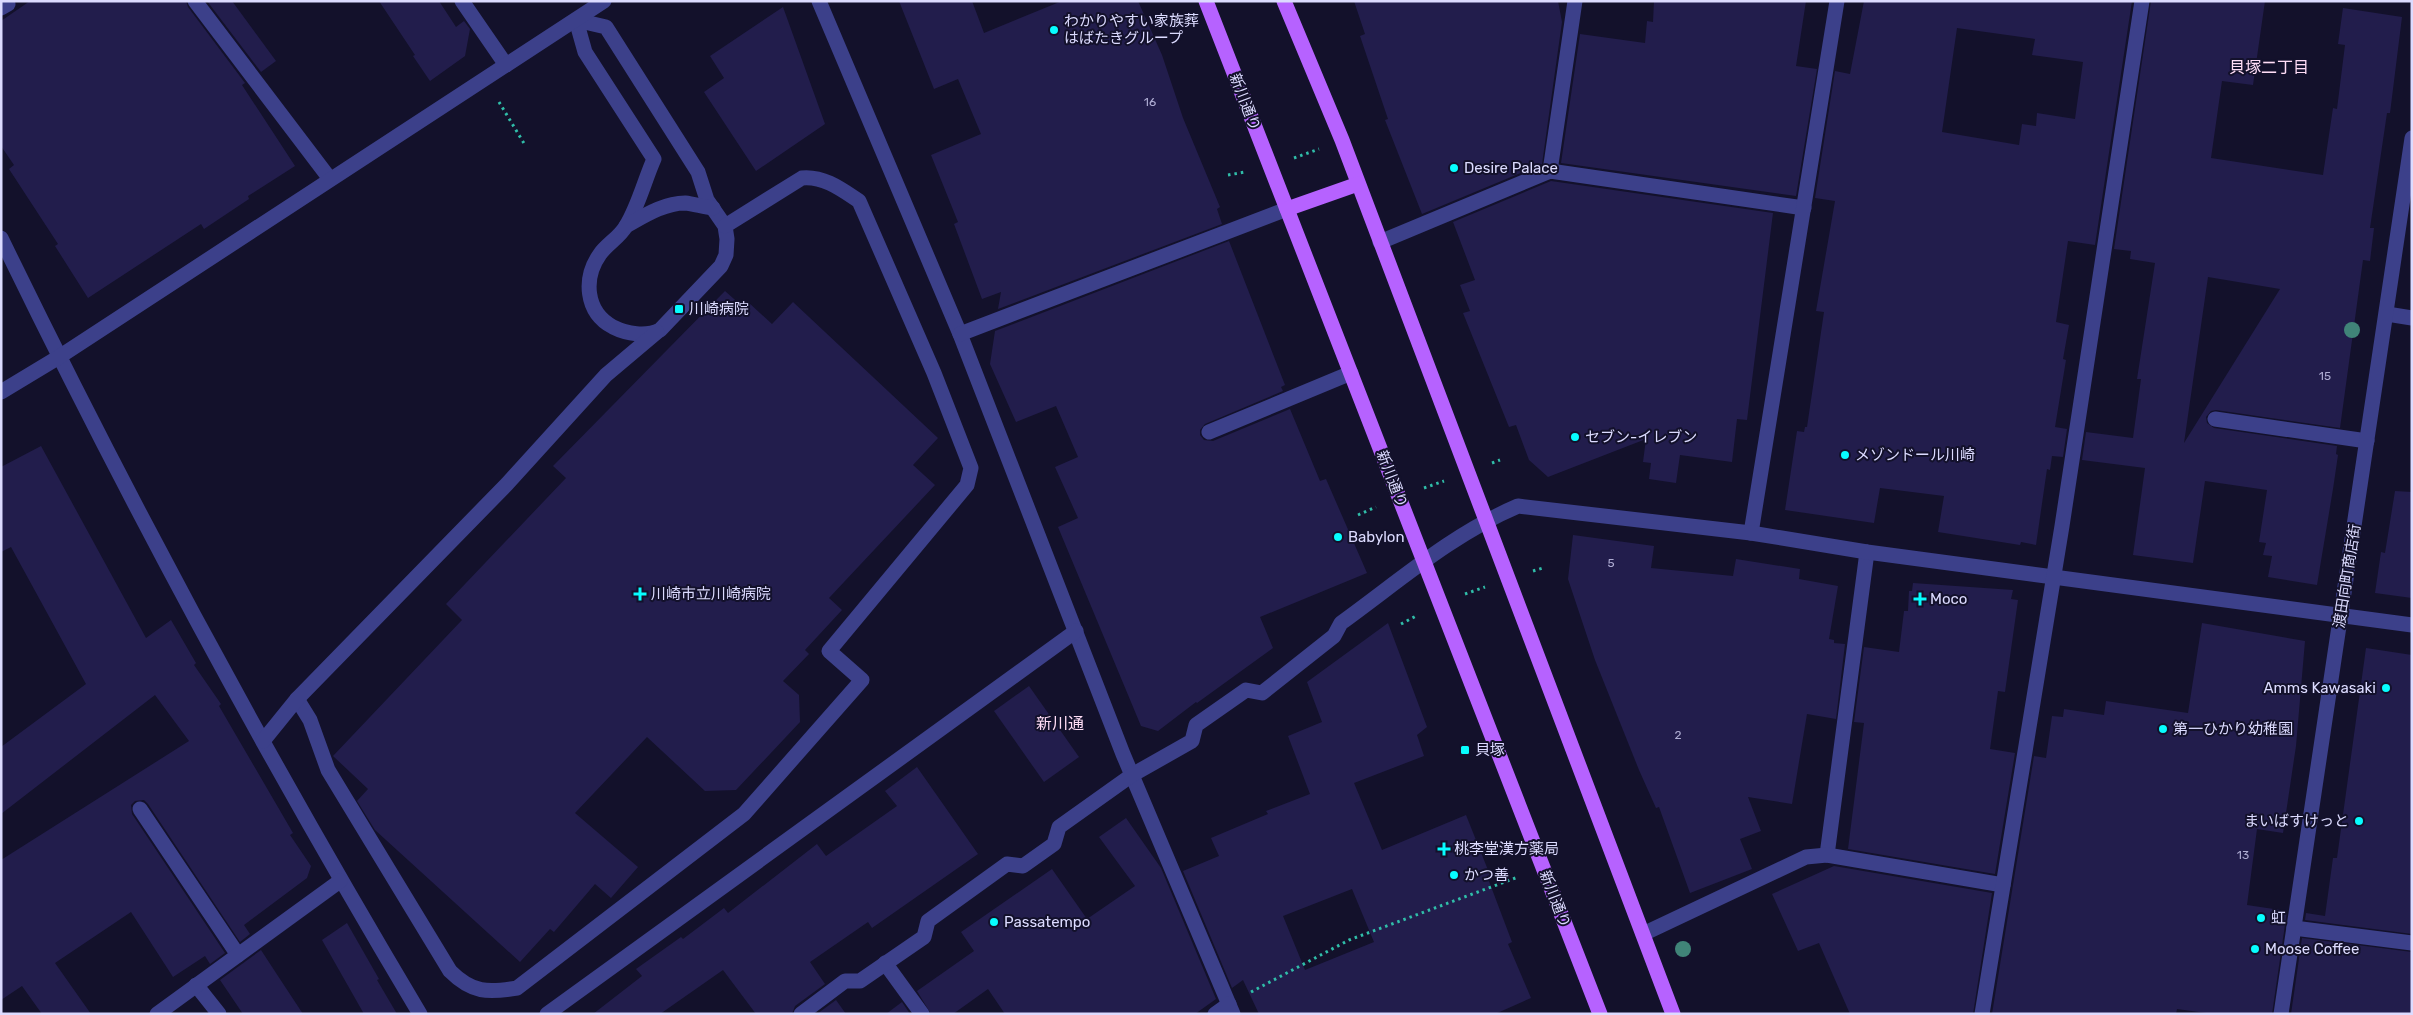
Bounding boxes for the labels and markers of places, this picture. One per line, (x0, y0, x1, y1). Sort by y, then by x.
place label: わかりやすい家族葬 はばたきグループ (1064, 12, 1199, 47)
marker: わかりやすい家族葬 はばたきグループ (1048, 24, 1060, 36)
place label: Desire Palace (1464, 159, 1558, 177)
marker: Desire Palace (1448, 162, 1460, 174)
place label: 川崎病院 (689, 300, 749, 318)
marker: 川崎病院 (673, 303, 685, 315)
place label: セブン-イレブン (1585, 428, 1697, 446)
marker: セブン-イレブン (1569, 431, 1581, 443)
place label: メゾンドール川崎 (1855, 446, 1975, 464)
marker: メゾンドール川崎 (1839, 449, 1851, 461)
place label: Babylon (1348, 528, 1405, 546)
marker: Babylon (1332, 531, 1344, 543)
place label: 川崎市立川崎病院 (651, 585, 771, 603)
marker: 川崎市立川崎病院 (633, 587, 647, 601)
place label: Moco (1930, 590, 1967, 608)
marker: Moco (1914, 593, 1926, 605)
place label: Amms Kawasaki (2263, 679, 2376, 697)
marker: Amms Kawasaki (2380, 682, 2392, 694)
place label: 第一ひかり幼稚園 (2173, 720, 2293, 738)
marker: 第一ひかり幼稚園 (2157, 723, 2169, 735)
place label: 貝塚 (1475, 741, 1505, 759)
marker: 貝塚 (1459, 744, 1471, 756)
place label: まいばすけっと (2244, 812, 2349, 830)
marker: まいばすけっと (2353, 815, 2365, 827)
place label: 桃李堂漢方薬局 (1454, 840, 1559, 858)
marker: 桃李堂漢方薬局 (1438, 843, 1450, 855)
place label: かつ善 (1464, 866, 1509, 884)
marker: かつ善 (1448, 869, 1460, 881)
place label: 虹 (2271, 909, 2286, 927)
marker: 虹 (2255, 912, 2267, 924)
place label: Passatempo (1004, 913, 1090, 931)
marker: Passatempo (988, 916, 1000, 928)
place label: Moose Coffee (2265, 940, 2359, 958)
marker: Moose Coffee (2249, 943, 2261, 955)

